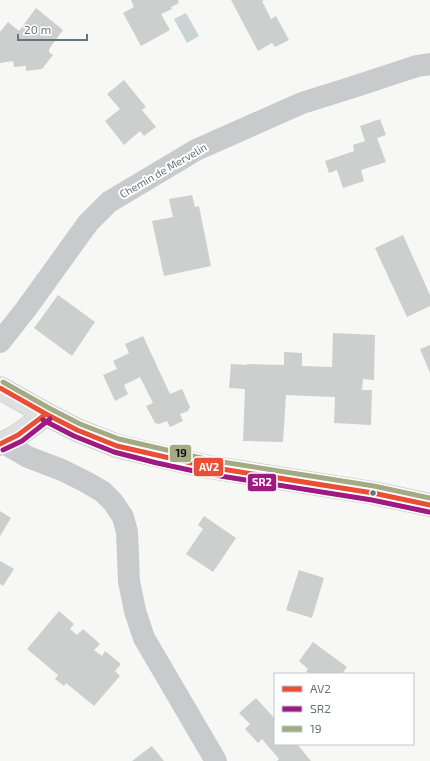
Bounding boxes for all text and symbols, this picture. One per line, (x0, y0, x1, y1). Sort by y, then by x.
scale bar (18, 16, 87, 42)
text: 20 m (24, 22, 51, 36)
street label: Chemin de Mervelin (117, 140, 209, 200)
line badge: 19 (169, 444, 192, 463)
text: 19 (175, 446, 187, 459)
line badge: AV2 (193, 457, 224, 477)
text: AV2 (199, 460, 219, 473)
line badge: SR2 (247, 473, 277, 492)
text: SR2 (252, 475, 272, 488)
unlabelled marker (368, 488, 378, 498)
legend (274, 673, 414, 745)
text: AV2 (310, 681, 331, 695)
text: SR2 (310, 701, 331, 715)
text: 19 (310, 721, 322, 735)

